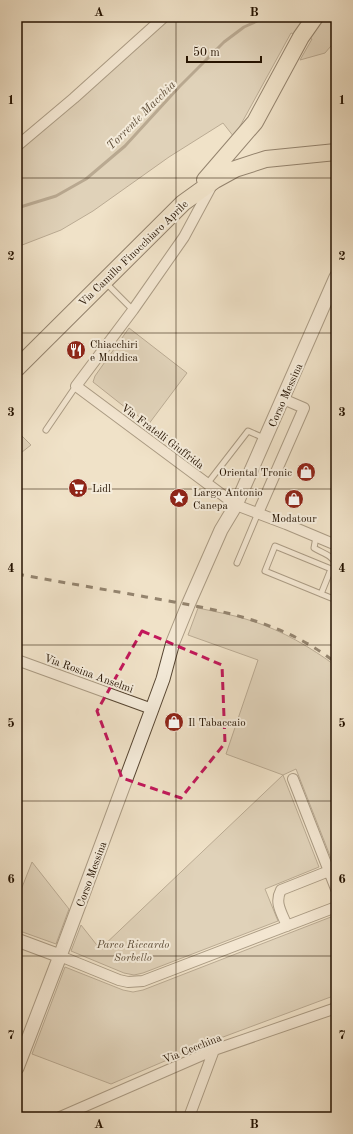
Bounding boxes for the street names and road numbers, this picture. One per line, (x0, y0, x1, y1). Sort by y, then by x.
street label: Via Camillo Finocchiaro Aprile (77, 199, 191, 309)
street label: Corso Messina (267, 361, 306, 429)
street label: Via Fratelli Giuffrida (119, 403, 206, 472)
street label: Via Rosina Anselmi (42, 653, 135, 696)
street label: Corso Messina (75, 840, 110, 909)
street label: Via Cecchina (162, 1032, 224, 1066)

